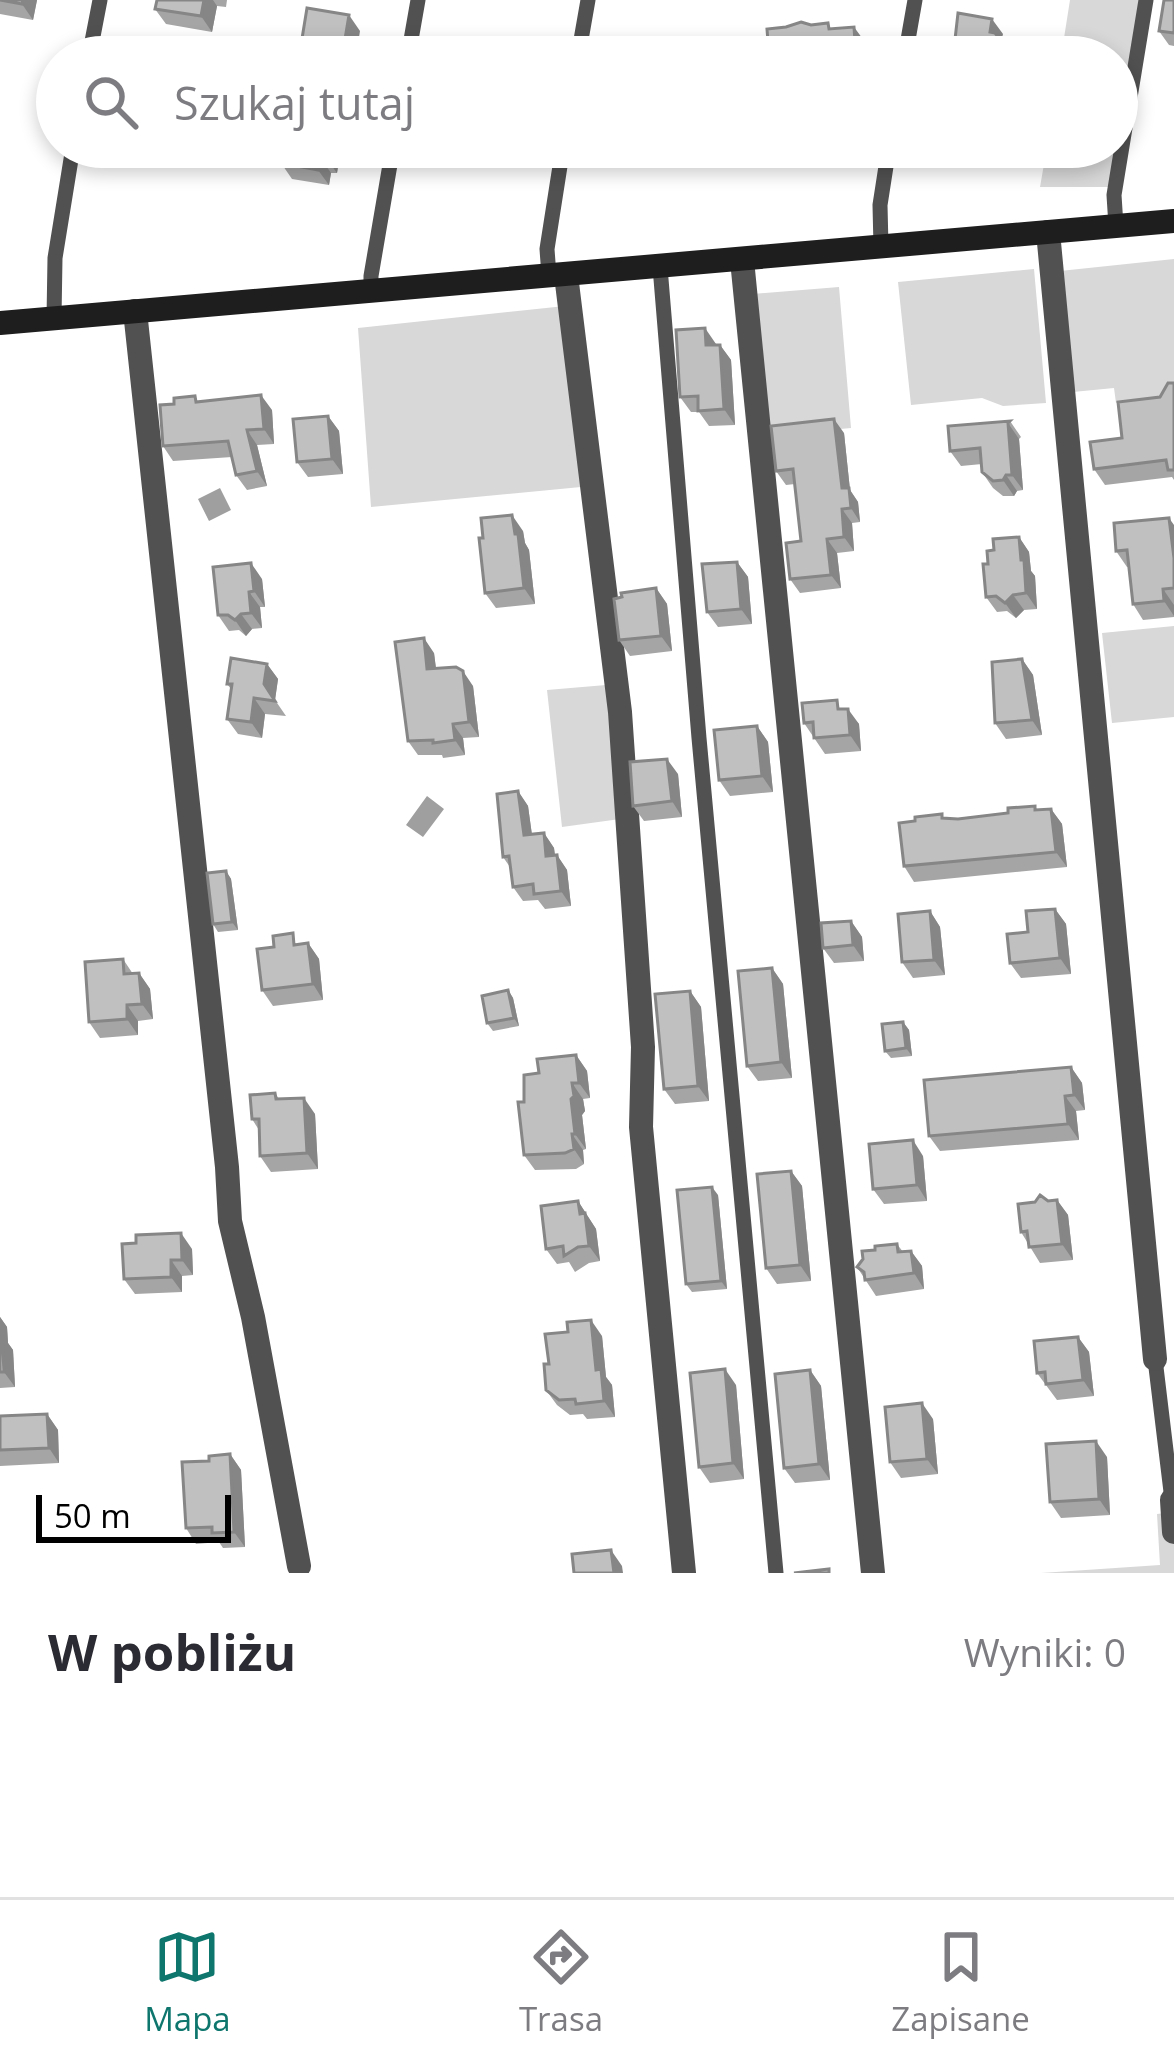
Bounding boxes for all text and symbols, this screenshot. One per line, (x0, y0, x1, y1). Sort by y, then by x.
search box (36, 36, 1138, 168)
icon: search (78, 69, 144, 135)
text: Szukaj tutaj (174, 72, 415, 133)
scale bar (36, 1489, 231, 1542)
text: 50 m (54, 1493, 131, 1538)
text: W pobliżu (48, 1616, 296, 1686)
text: Wyniki: 0 (964, 1625, 1126, 1678)
tab: Mapa (144, 1924, 231, 2041)
tab: Trasa (519, 1924, 603, 2041)
tab: Zapisane (891, 1924, 1030, 2041)

